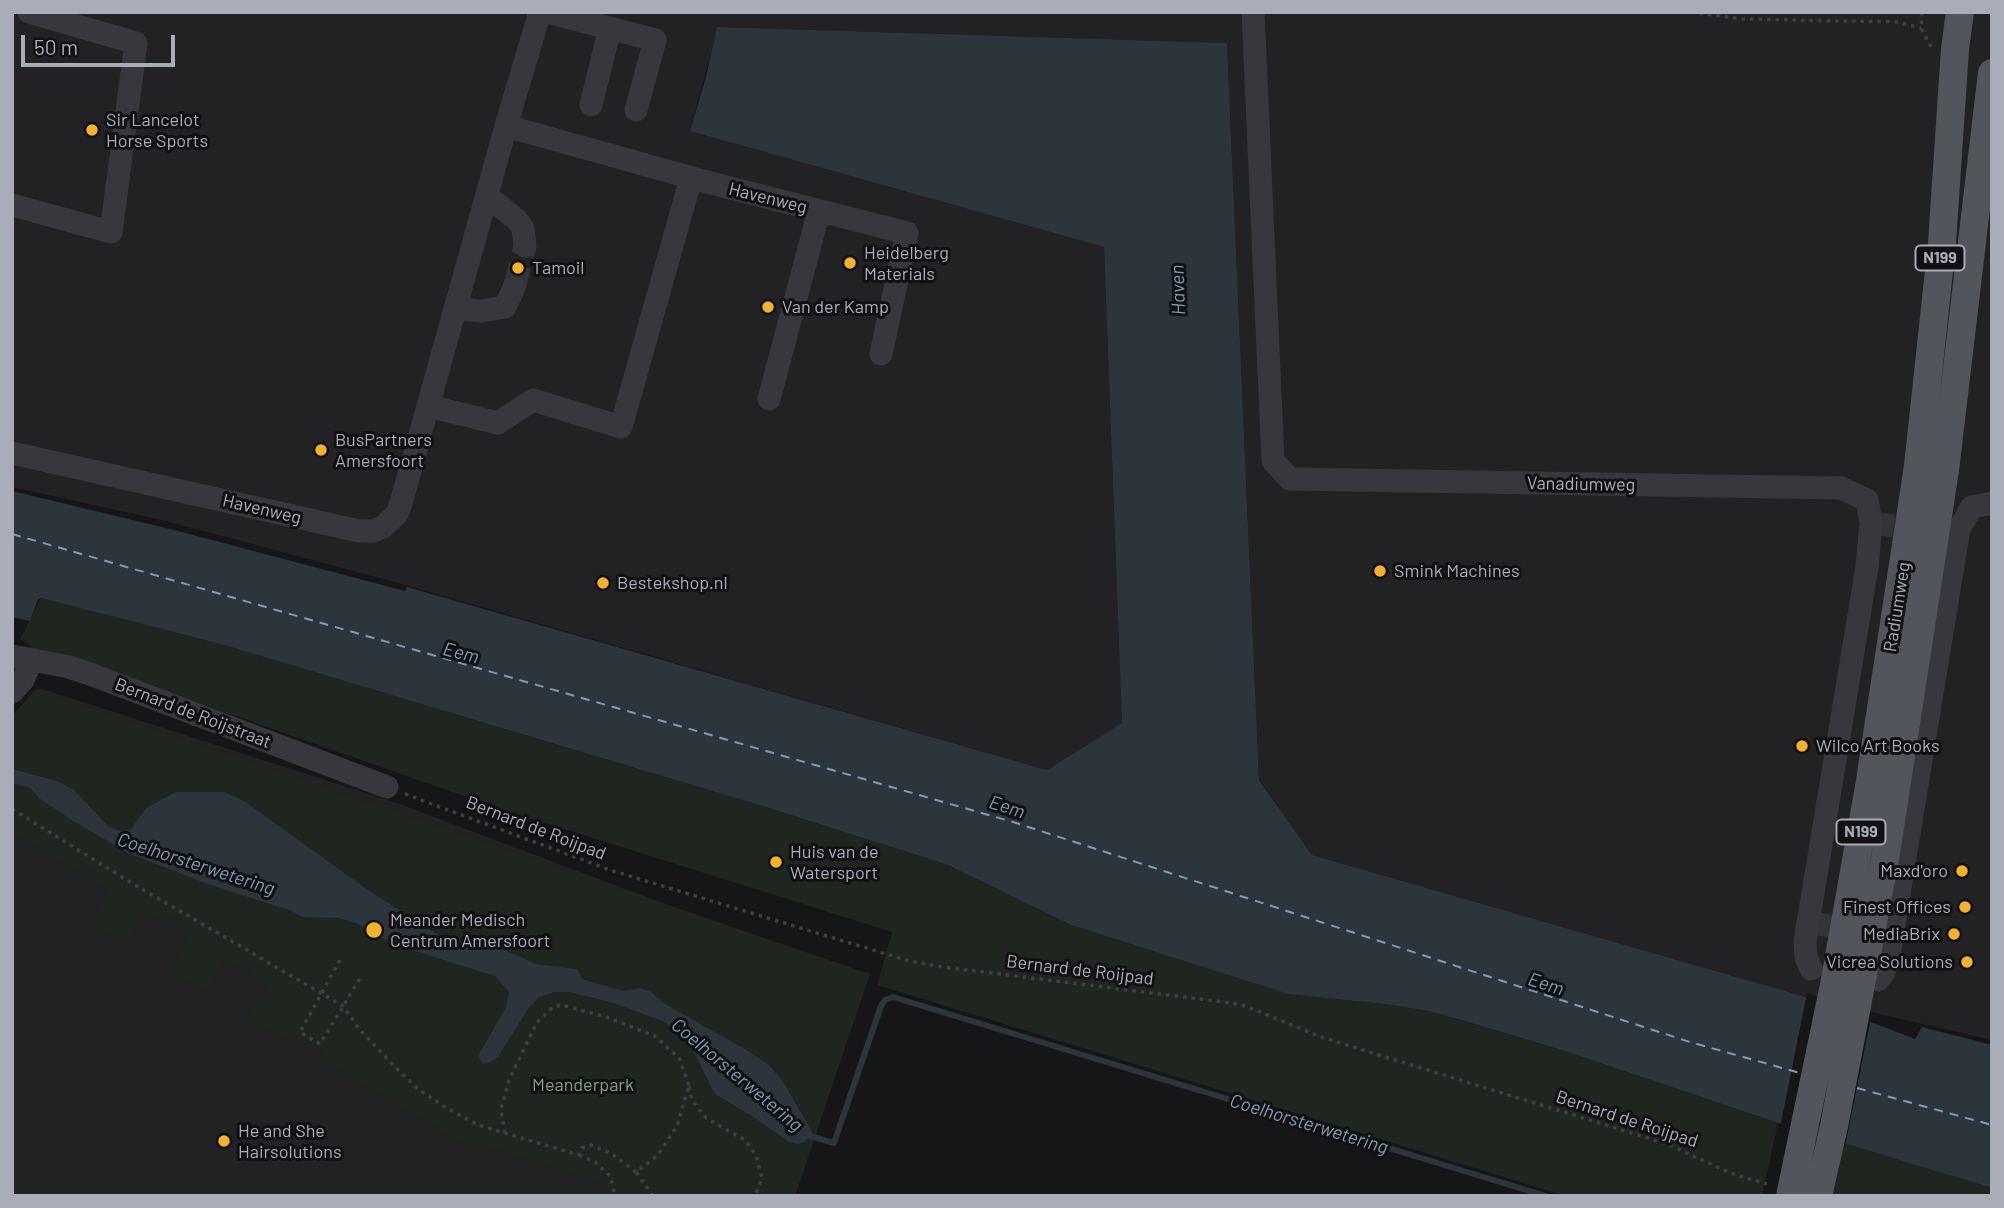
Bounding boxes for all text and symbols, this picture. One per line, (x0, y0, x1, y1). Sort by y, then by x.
scale bar (24, 21, 178, 65)
text: 50 m (34, 34, 78, 59)
place label: Sir Lancelot Horse Sports (106, 109, 208, 152)
marker: Sir Lancelot Horse Sports (84, 122, 100, 138)
street label: Havenweg (727, 178, 809, 218)
place label: Heidelberg Materials (864, 242, 949, 284)
road number: N199 (1916, 246, 1965, 270)
marker: Heidelberg Materials (842, 255, 858, 271)
place label: Tamoil (532, 257, 584, 279)
marker: Tamoil (510, 260, 526, 276)
water label: Haven (1166, 264, 1190, 316)
place label: Van der Kamp (782, 296, 889, 318)
marker: Van der Kamp (760, 299, 776, 315)
place label: BusPartners Amersfoort (335, 429, 432, 472)
marker: BusPartners Amersfoort (313, 442, 329, 458)
street label: Vanadiumweg (1527, 472, 1635, 496)
street label: Havenweg (221, 489, 303, 529)
place label: Smink Machines (1394, 560, 1520, 582)
street label: Radiumweg (1879, 560, 1915, 654)
marker: Smink Machines (1372, 563, 1388, 579)
place label: Bestekshop.nl (617, 572, 728, 594)
marker: Bestekshop.nl (595, 575, 611, 591)
water label: Eem (441, 637, 481, 669)
street label: Bernard de Roijstraat (112, 673, 274, 753)
place label: Wilco Art Books (1816, 735, 1940, 757)
marker: Wilco Art Books (1794, 738, 1810, 754)
street label: Bernard de Roijpad (463, 791, 609, 865)
water label: Eem (986, 791, 1028, 823)
road number: N199 (1836, 820, 1885, 845)
water label: Coelhorsterwetering (114, 828, 278, 900)
place label: Huis van de Watersport (790, 841, 879, 884)
marker: Huis van de Watersport (768, 854, 784, 870)
place label: Maxd'oro (1880, 860, 1948, 882)
marker: Maxd'oro (1954, 863, 1970, 879)
place label: Finest Offices (1843, 896, 1951, 918)
marker: Finest Offices (1957, 899, 1973, 915)
place label: Meander Medisch Centrum Amersfoort (390, 909, 550, 951)
marker: Meander Medisch Centrum Amersfoort (364, 920, 384, 940)
place label: MediaBrix (1863, 923, 1940, 945)
marker: MediaBrix (1946, 926, 1962, 942)
street label: Bernard de Roijpad (1005, 950, 1155, 990)
place label: Vicrea Solutions (1826, 951, 1953, 973)
marker: Vicrea Solutions (1959, 954, 1975, 970)
water label: Eem (1525, 968, 1567, 1000)
water label: Coelhorsterwetering (667, 1013, 807, 1137)
park label: Meanderpark (532, 1074, 634, 1096)
street label: Bernard de Roijpad (1553, 1086, 1701, 1152)
water label: Coelhorsterwetering (1227, 1089, 1391, 1159)
place label: He and She Hairsolutions (238, 1120, 342, 1162)
marker: He and She Hairsolutions (216, 1133, 232, 1149)

